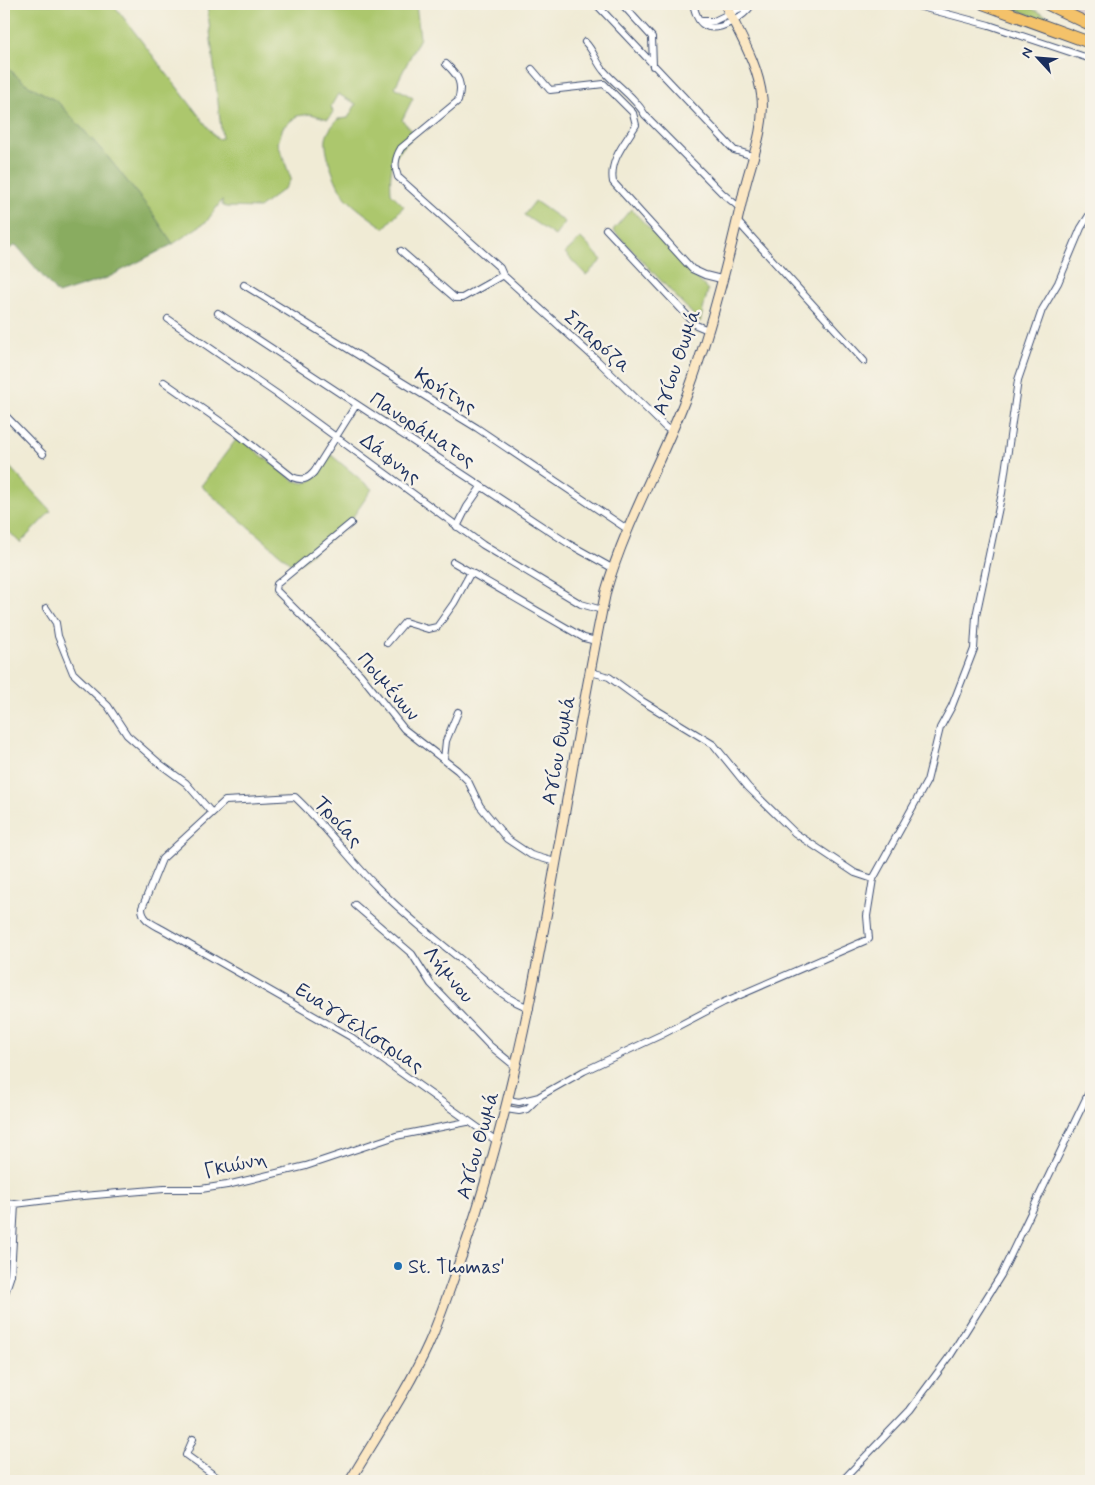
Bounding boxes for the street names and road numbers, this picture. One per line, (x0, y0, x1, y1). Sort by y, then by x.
street label: Σπαρόζα (558, 305, 637, 380)
street label: Αγίου Θωμά (647, 305, 708, 419)
street label: Κρήτης (409, 362, 482, 421)
street label: Πανοράματος (364, 386, 480, 475)
street label: Δάφνης (354, 427, 426, 491)
street label: Ποιμένων (350, 647, 425, 727)
street label: Αγίου Θωμά (536, 693, 583, 807)
street label: Τροίας (308, 790, 368, 854)
street label: Λήμνου (416, 941, 480, 1009)
street label: Ευαγγελίστριας (290, 977, 429, 1080)
street label: Αγίου Θωμά (450, 1088, 507, 1202)
street label: Γκιώνη (202, 1146, 269, 1185)

